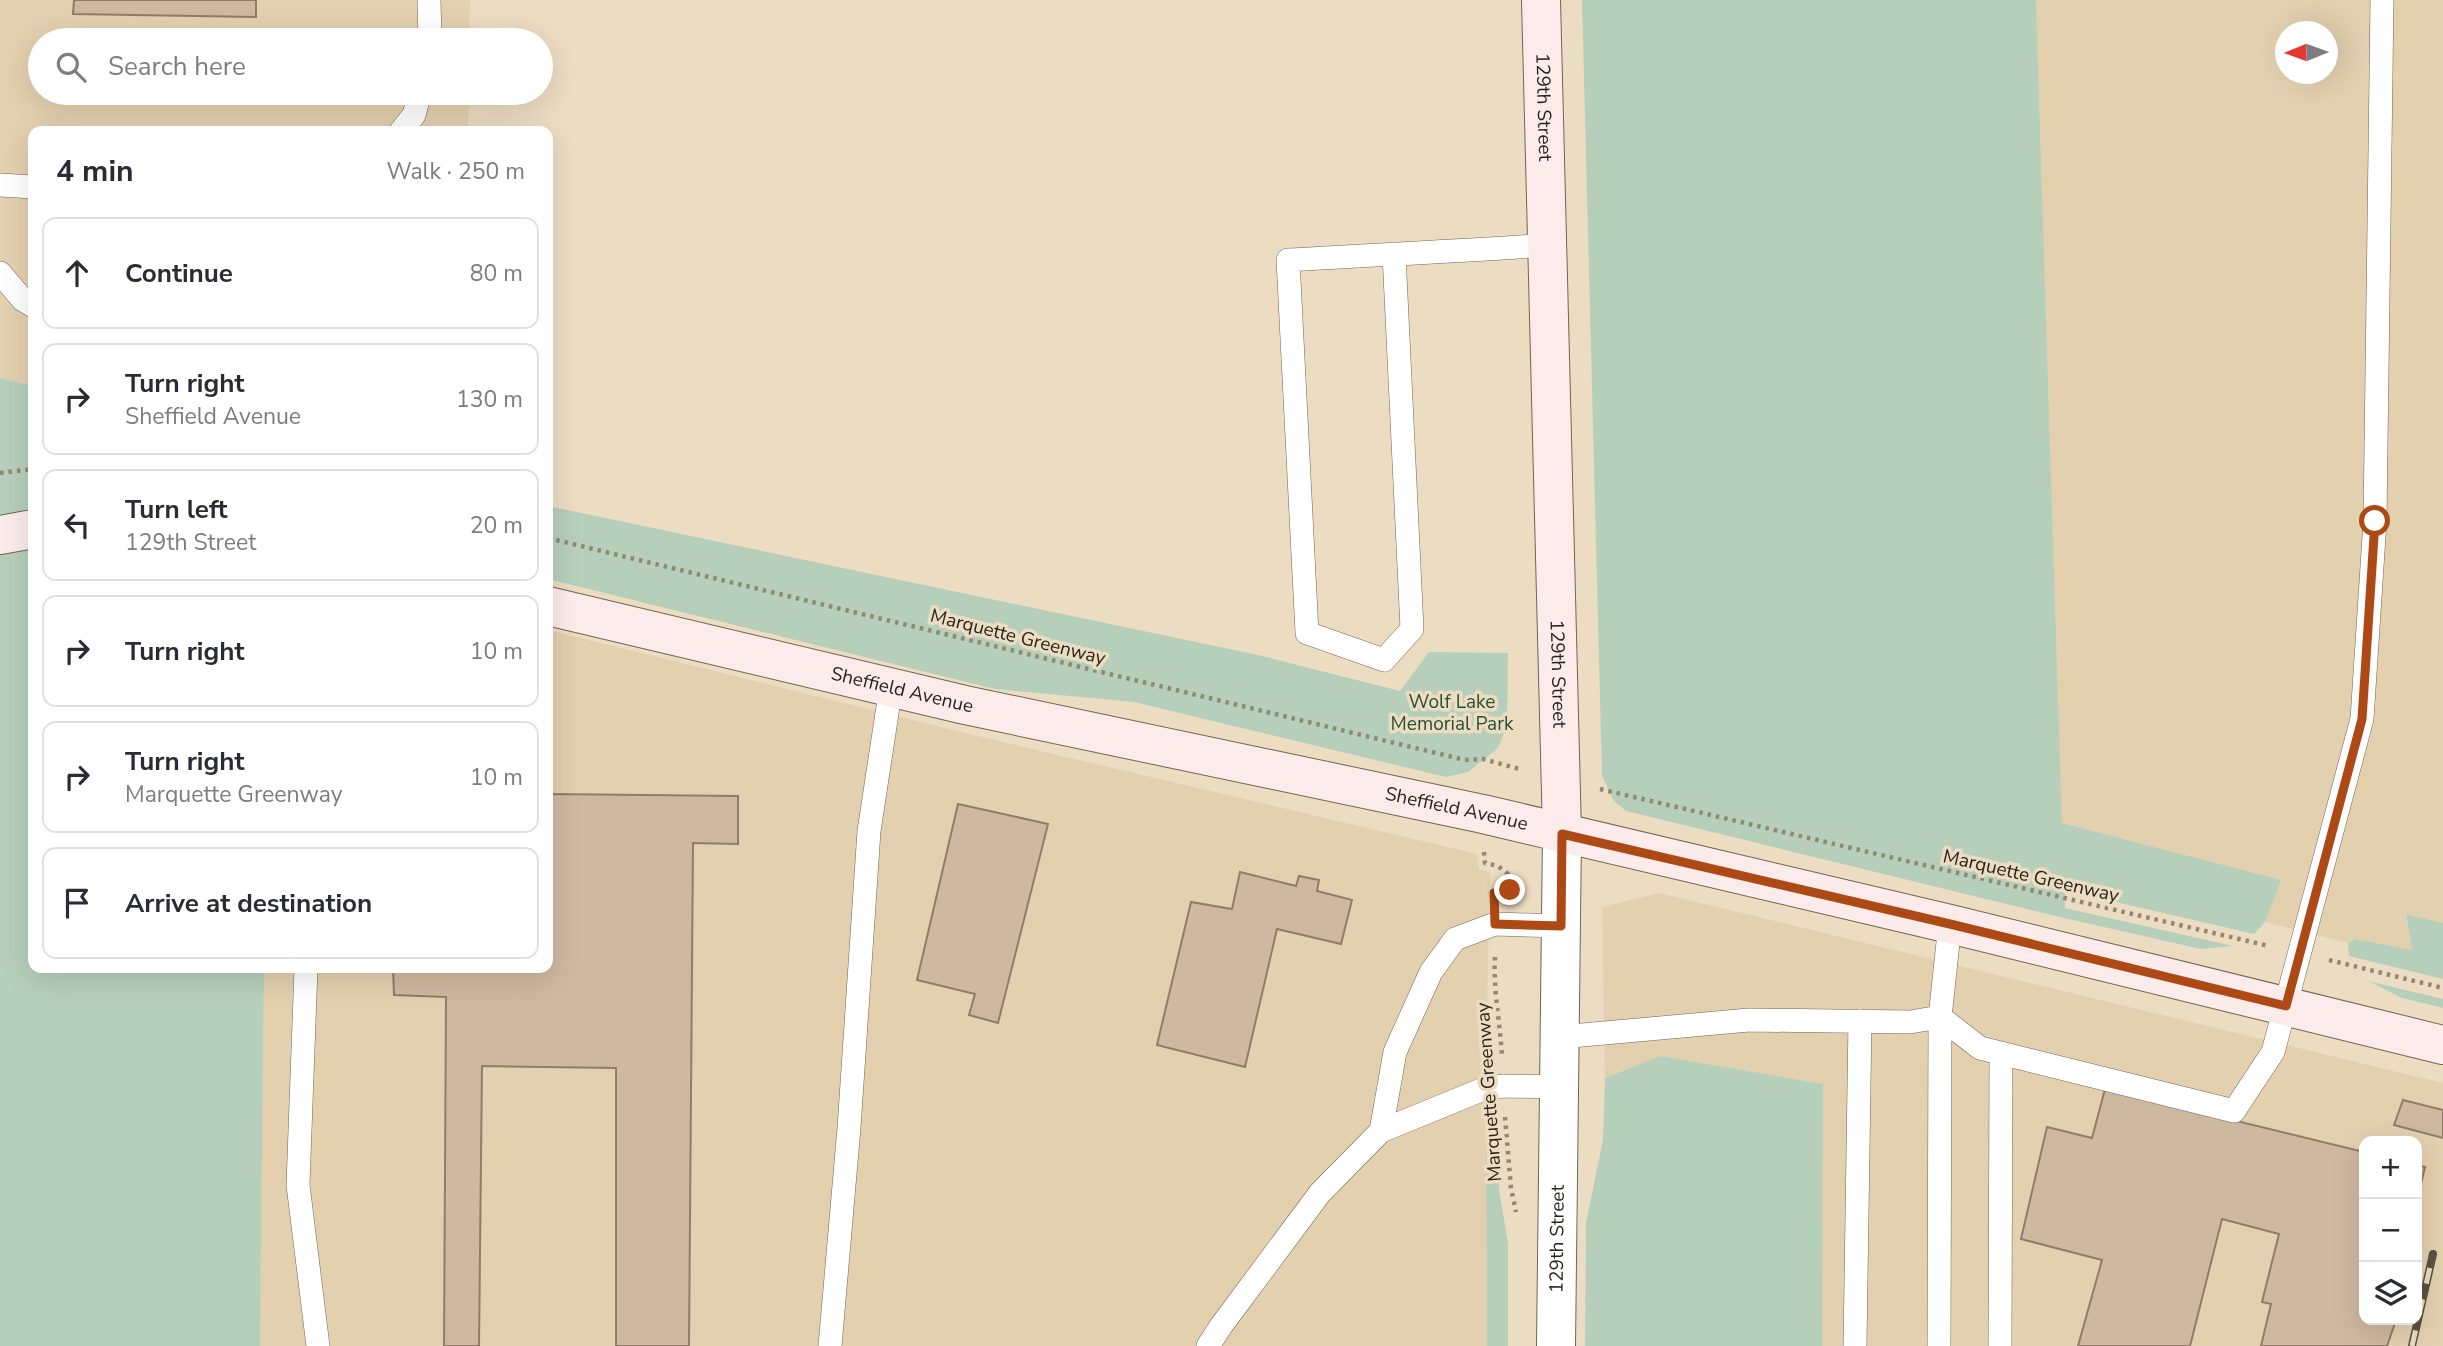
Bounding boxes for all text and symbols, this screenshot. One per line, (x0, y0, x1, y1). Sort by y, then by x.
north arrow (2275, 21, 2338, 84)
search box (28, 28, 553, 105)
icon: search (52, 48, 90, 86)
text: Search here (108, 49, 246, 84)
street label: 129th Street (1529, 52, 1558, 162)
text: 4 min (56, 151, 134, 192)
text: Walk · 250 m (386, 156, 525, 187)
icon: ahead (58, 254, 96, 292)
text: Continue (125, 256, 233, 291)
text: 80 m (470, 258, 523, 289)
text: Turn right (125, 366, 244, 401)
icon: right (58, 380, 96, 418)
text: 130 m (456, 384, 523, 415)
text: Sheffield Avenue (125, 401, 301, 432)
text: Turn left (125, 492, 228, 527)
route start (2359, 505, 2390, 536)
icon: left (58, 506, 96, 544)
text: 20 m (470, 510, 523, 541)
text: 129th Street (125, 527, 256, 558)
street label: Marquette Greenway (928, 603, 1109, 671)
street label: 129th Street (1544, 619, 1572, 729)
icon: right (58, 632, 96, 670)
text: Turn right (125, 634, 244, 669)
text: 10 m (470, 636, 523, 667)
street label: Sheffield Avenue (828, 661, 976, 719)
park label: Wolf Lake Memorial Park (1391, 689, 1514, 737)
text: Turn right (125, 744, 244, 779)
icon: right (58, 758, 96, 796)
text: 10 m (470, 762, 523, 793)
text: Marquette Greenway (125, 779, 343, 810)
street label: Sheffield Avenue (1383, 781, 1531, 837)
street label: Marquette Greenway (1941, 843, 2122, 909)
route end (1494, 874, 1525, 905)
icon: arrive (58, 884, 96, 922)
text: Arrive at destination (125, 886, 372, 921)
street label: Marquette Greenway (1470, 1001, 1508, 1183)
map controls (2359, 1136, 2422, 1325)
button: + (2359, 1136, 2422, 1199)
street label: 129th Street (1544, 1184, 1571, 1293)
button: − (2359, 1199, 2422, 1262)
button: layers (2359, 1262, 2422, 1325)

